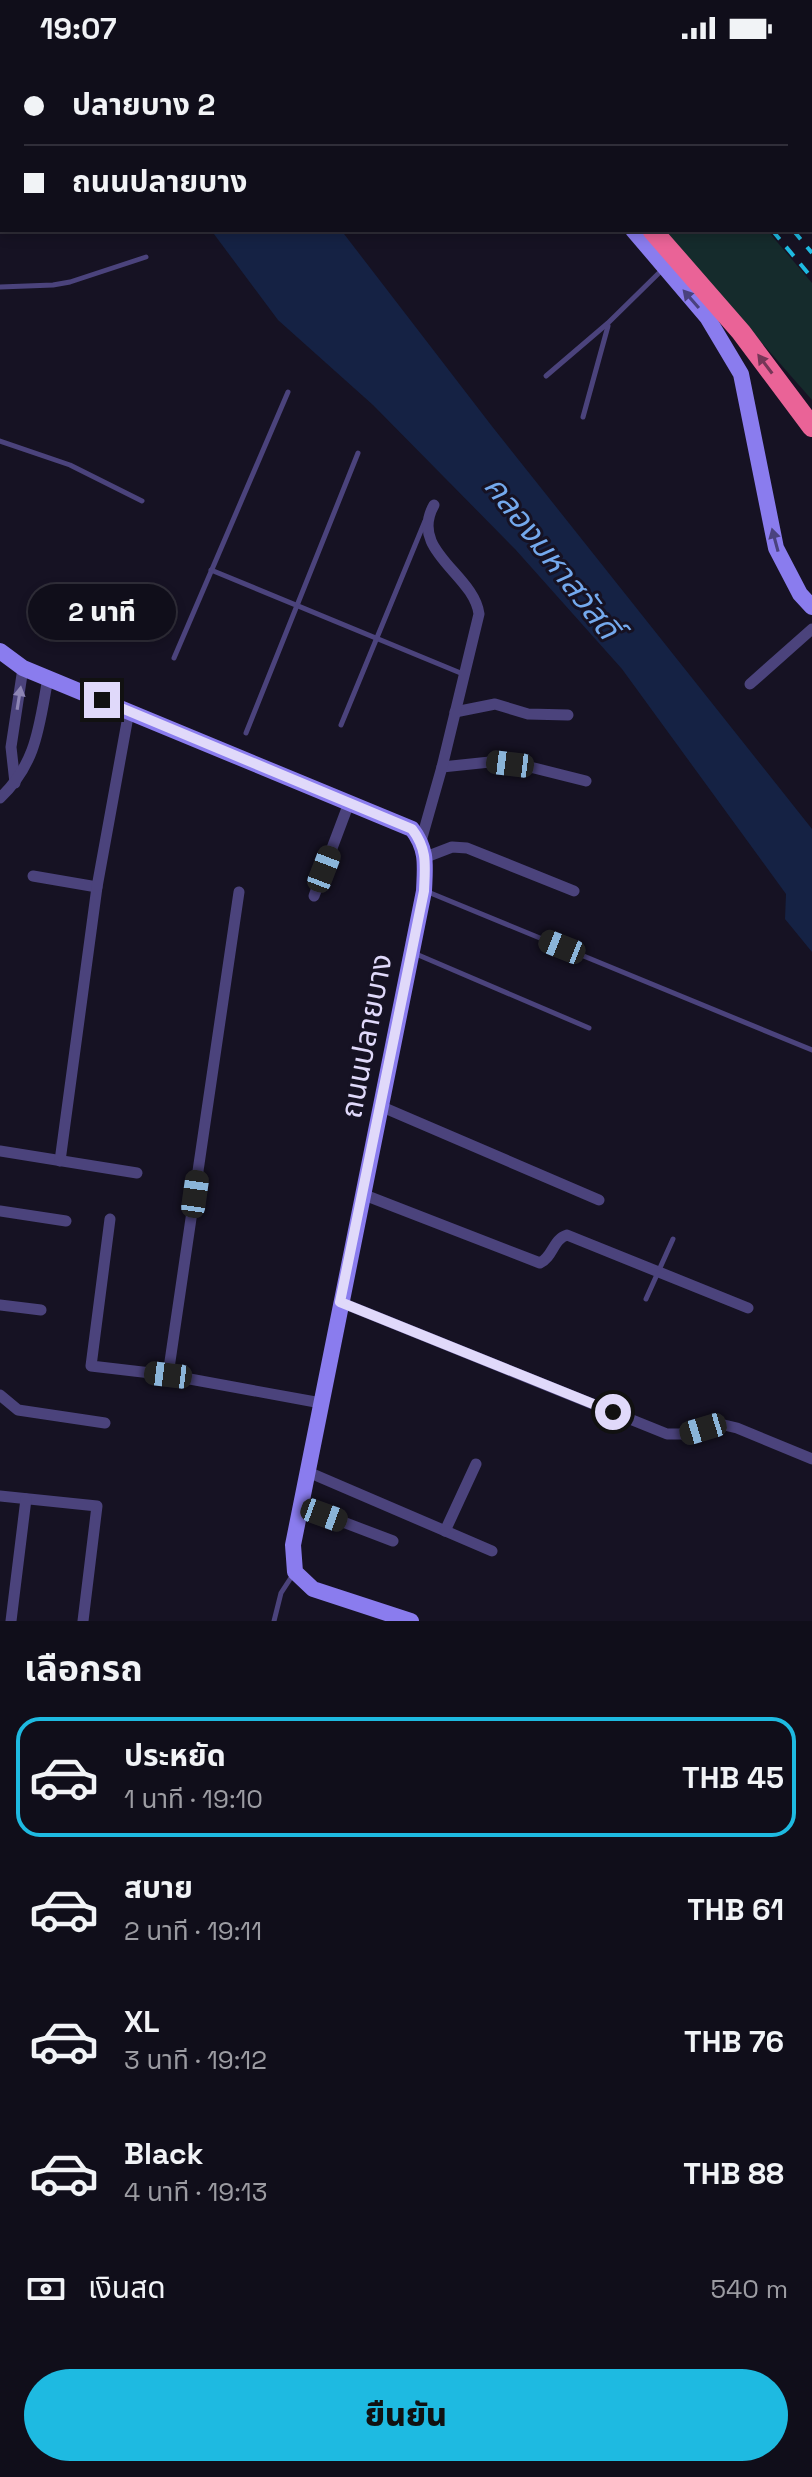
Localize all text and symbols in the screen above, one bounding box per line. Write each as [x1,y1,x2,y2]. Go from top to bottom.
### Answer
text: 19:07 [40,9,117,48]
text: ปลายบาง 2 [72,85,215,124]
text: ถนนปลายบาง [72,162,247,201]
one-way arrow [683,289,700,309]
one-way arrow [758,354,774,374]
water label: คลองมหาสวัสดิ์ [476,467,633,653]
one-way arrow [768,527,780,552]
callout: 2 นาที [28,584,176,640]
text: 2 นาที [68,595,136,629]
route end [84,682,120,718]
one-way arrow [13,685,26,710]
car [485,749,535,779]
car [304,842,344,896]
car [535,927,589,967]
street label: ถนนปลายบาง [331,951,401,1121]
car [180,1169,210,1219]
car [143,1360,193,1390]
route start [595,1394,631,1430]
car [677,1411,729,1447]
car [297,1496,351,1534]
text: เลือกรถ [24,1646,143,1692]
text: ประหยัด [124,1736,226,1775]
icon: car [28,1741,100,1813]
text: THB 45 [682,1758,784,1797]
text: 1 นาที · 19:10 [124,1782,263,1816]
text: สบาย [124,1868,193,1907]
icon: car [28,1873,100,1945]
text: THB 61 [687,1890,784,1929]
text: 2 นาที · 19:11 [124,1914,262,1948]
text: XL [124,2002,160,2041]
icon: car [28,2005,100,2077]
text: THB 76 [684,2022,784,2061]
text: 3 นาที · 19:12 [124,2043,267,2077]
text: Black [124,2134,203,2173]
icon: car [28,2137,100,2209]
text: THB 88 [683,2154,784,2193]
text: 4 นาที · 19:13 [124,2175,267,2209]
icon: cash [24,2267,68,2311]
text: เงินสด [88,2268,166,2307]
text: 540 m [710,2272,788,2306]
button: ยืนยัน [24,2369,788,2461]

